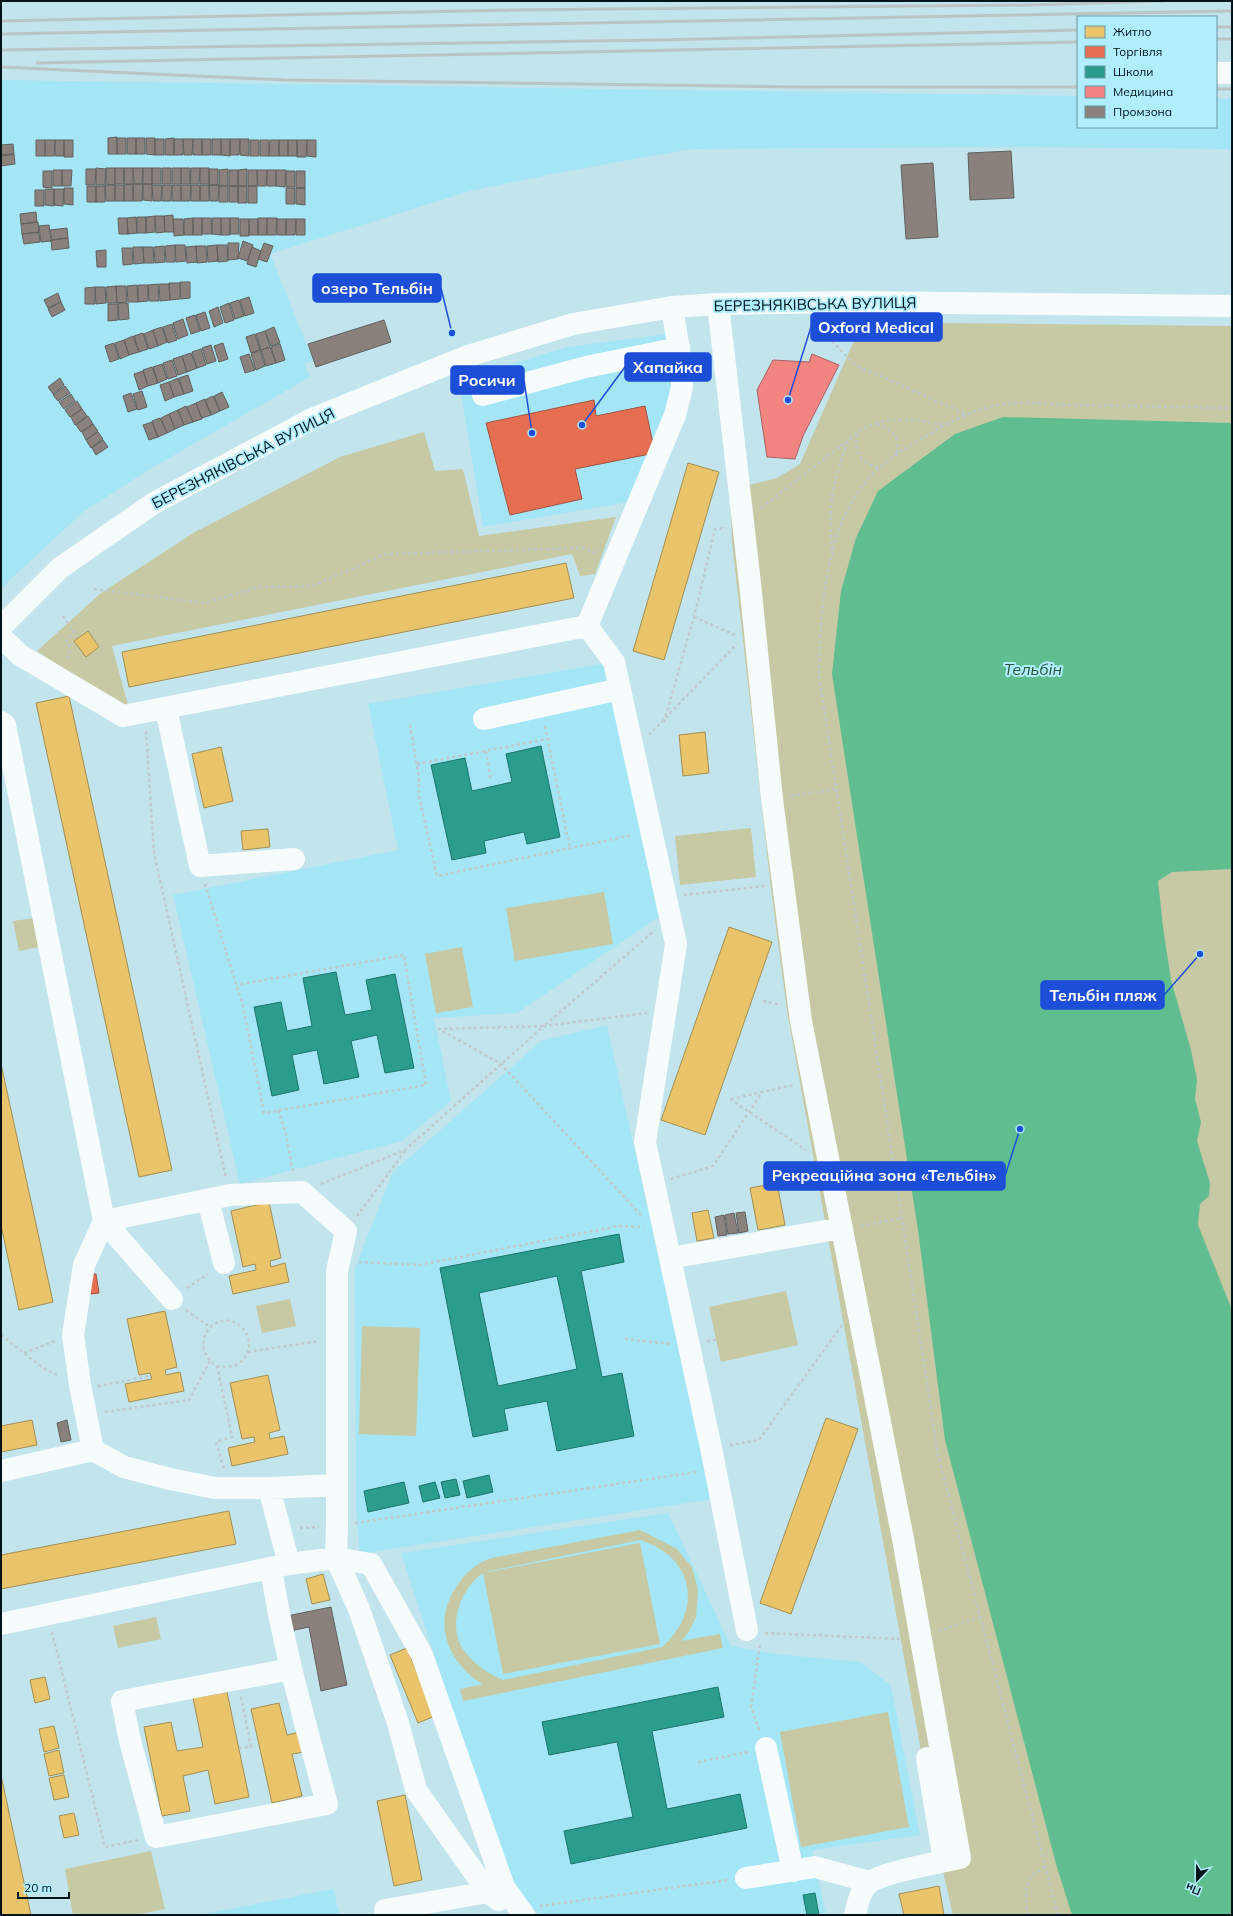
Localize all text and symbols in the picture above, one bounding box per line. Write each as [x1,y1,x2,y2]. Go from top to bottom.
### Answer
legend [1077,16,1217,128]
text: Житло [1113,24,1152,39]
text: Торгівля [1113,44,1162,59]
text: Школи [1113,64,1153,79]
text: Медицина [1113,84,1173,99]
text: Промзона [1113,104,1172,119]
callout: озеро Тельбін [313,274,441,302]
text: озеро Тельбін [321,278,433,298]
street label: БЕРЕЗНЯКІВСЬКА ВУЛИЦЯ [713,293,917,315]
callout: Oxford Medical [811,313,942,341]
text: Oxford Medical [818,317,934,337]
callout: Хапайка [625,353,711,381]
text: Хапайка [632,357,703,377]
callout: Росичи [451,366,524,394]
text: Росичи [458,370,516,390]
street label: БЕРЕЗНЯКІВСЬКА ВУЛИЦЯ [148,404,338,512]
water label: Тельбін [1004,659,1062,679]
callout: Тельбін пляж [1041,981,1164,1009]
text: Тельбін пляж [1049,985,1157,1005]
callout: Рекреаційна зона «Тельбін» [764,1162,1005,1190]
text: Рекреаційна зона «Тельбін» [772,1165,996,1185]
north arrow [1177,1860,1217,1900]
scale bar [18,1874,69,1900]
text: 20 m [24,1880,52,1895]
text: Пн [1183,1880,1203,1899]

